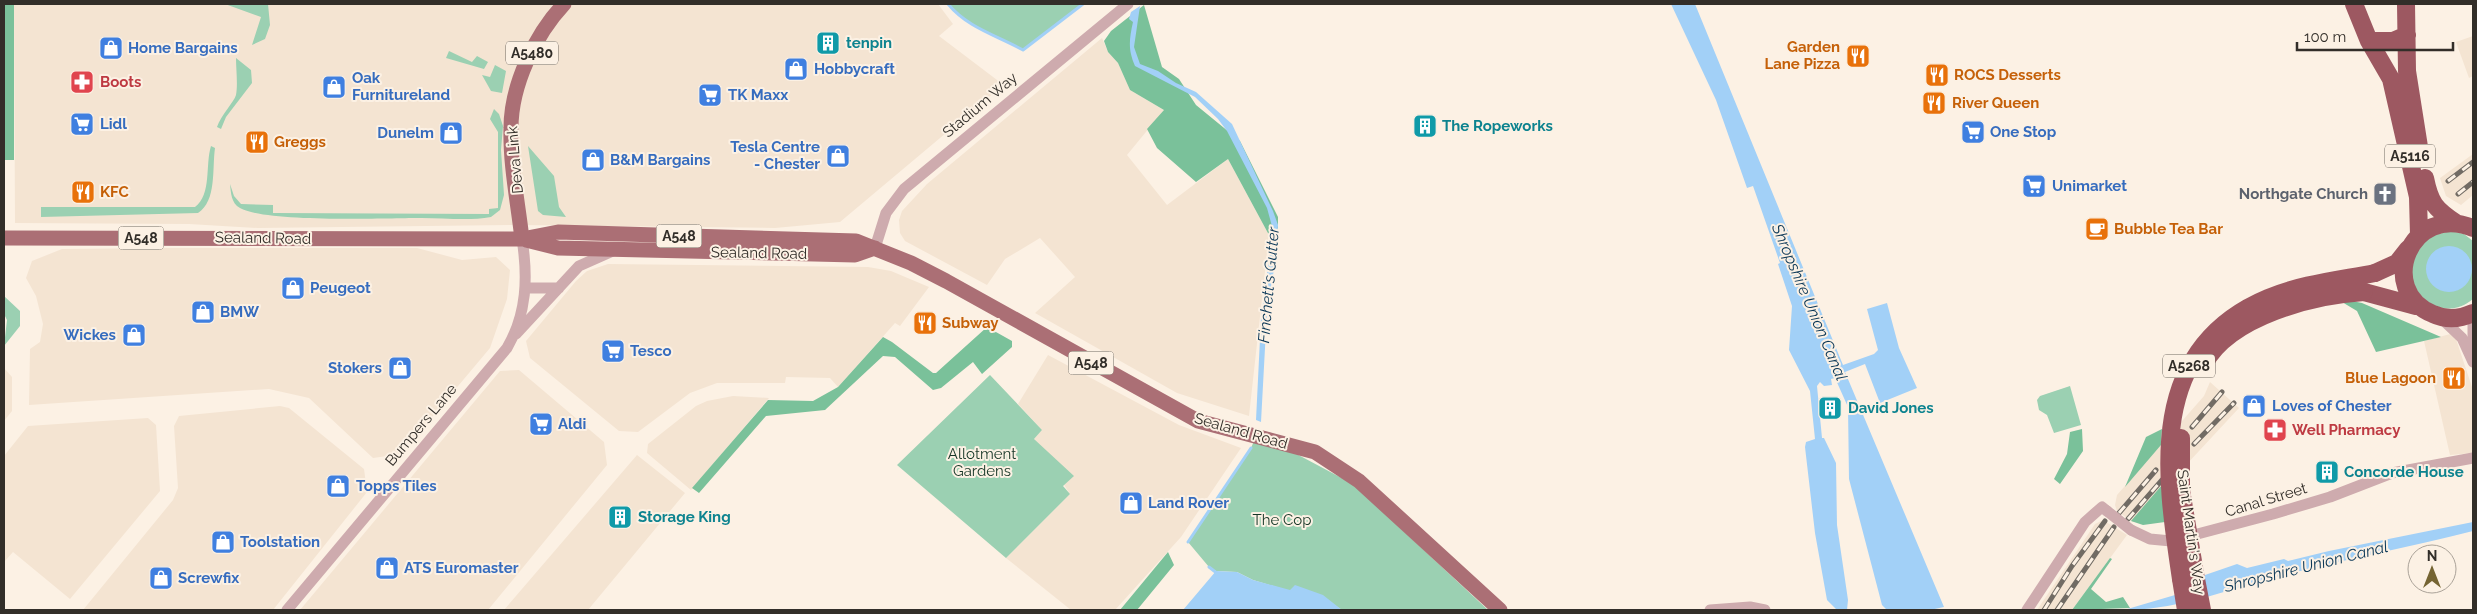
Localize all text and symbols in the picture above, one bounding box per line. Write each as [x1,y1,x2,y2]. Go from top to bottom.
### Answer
scale bar [2297,20,2453,52]
text: 100 m [2304,28,2346,46]
building icon: tenpin [815,30,841,56]
place label: tenpin [846,34,892,52]
shop icon: Home Bargains [98,35,124,61]
place label: Garden Lane Pizza [1764,38,1840,73]
place label: Home Bargains [128,39,238,57]
road number: A5480 [506,42,558,64]
restaurant icon: Garden Lane Pizza [1845,43,1871,69]
shop icon: Hobbycraft [783,56,809,82]
place label: Hobbycraft [814,60,895,78]
restaurant icon: ROCS Desserts [1924,62,1950,88]
place label: ROCS Desserts [1954,66,2061,84]
pharmacy icon: Boots [69,69,95,95]
place label: Oak Furnitureland [352,69,450,104]
street label: Stadium Way [939,69,1021,141]
place label: Boots [100,73,141,91]
shop icon: Oak Furnitureland [321,74,347,100]
supermarket icon: TK Maxx [697,82,723,108]
place label: TK Maxx [728,86,788,104]
restaurant icon: River Queen [1921,90,1947,116]
place label: River Queen [1952,94,2039,112]
supermarket icon: Lidl [69,111,95,137]
building icon: The Ropeworks [1412,113,1438,139]
place label: Lidl [100,115,127,133]
place label: The Ropeworks [1442,117,1553,135]
supermarket icon: One Stop [1960,119,1986,145]
shop icon: Dunelm [438,120,464,146]
place label: One Stop [1990,123,2057,141]
place label: Dunelm [377,124,434,142]
street label: Deva Link [503,125,527,195]
restaurant icon: Greggs [244,129,270,155]
place label: Greggs [274,133,326,151]
place label: Tesla Centre - Chester [730,138,820,173]
shop icon: Tesla Centre - Chester [825,143,851,169]
road number: A5116 [2385,144,2435,168]
shop icon: B&M Bargains [580,147,606,173]
place label: B&M Bargains [610,151,710,169]
supermarket icon: Unimarket [2021,173,2047,199]
place label: Unimarket [2052,177,2127,195]
restaurant icon: KFC [70,179,96,205]
church icon: Northgate Church [2372,181,2398,207]
place label: KFC [100,183,129,201]
place label: Northgate Church [2239,185,2368,203]
cafe icon: Bubble Tea Bar [2084,216,2110,242]
water label: Shropshire Union Canal [1767,220,1851,383]
place label: Bubble Tea Bar [2114,220,2223,238]
road number: A548 [656,225,702,248]
water label: Finchett's Gutter [1254,226,1283,344]
road number: A548 [118,227,164,250]
street label: Sealand Road [215,228,311,248]
street label: Sealand Road [711,243,807,263]
shop icon: Peugeot [280,275,306,301]
place label: Peugeot [310,279,371,297]
shop icon: BMW [190,299,216,325]
place label: BMW [220,303,259,321]
restaurant icon: Subway [912,310,938,336]
place label: Subway [942,314,999,332]
shop icon: Wickes [121,322,147,348]
place label: Wickes [64,326,116,344]
supermarket icon: Tesco [600,338,626,364]
place label: Tesco [630,342,672,360]
road number: A548 [1068,352,1114,374]
road number: A5268 [2163,354,2215,378]
shop icon: Stokers [387,355,413,381]
place label: Stokers [328,359,382,377]
restaurant icon: Blue Lagoon [2441,365,2467,391]
place label: Blue Lagoon [2345,369,2436,387]
street label: Bumpers Lane [381,380,461,470]
shop icon: Loves of Chester [2241,393,2267,419]
building icon: David Jones [1817,395,1843,421]
place label: Loves of Chester [2272,397,2392,415]
place label: David Jones [1848,399,1934,417]
street label: Sealand Road [1192,409,1290,453]
supermarket icon: Aldi [528,411,554,437]
place label: Aldi [558,415,586,433]
pharmacy icon: Well Pharmacy [2262,417,2288,443]
place label: Well Pharmacy [2292,421,2401,439]
park label: Allotment Gardens [948,445,1016,480]
building icon: Concorde House [2314,459,2340,485]
place label: Concorde House [2344,463,2464,481]
street label: Saint Martin's Way [2173,468,2209,596]
shop icon: Topps Tiles [325,473,351,499]
place label: Topps Tiles [356,477,437,495]
street label: Canal Street [2223,479,2309,521]
shop icon: Land Rover [1118,490,1144,516]
place label: Land Rover [1148,494,1229,512]
building icon: Storage King [607,504,633,530]
place label: Storage King [638,508,731,526]
park label: The Cop [1253,511,1312,529]
shop icon: Toolstation [210,529,236,555]
place label: Toolstation [240,533,320,551]
water label: Shropshire Union Canal [2221,537,2390,596]
north arrow [2407,544,2457,594]
text: N [2427,548,2437,564]
shop icon: ATS Euromaster [374,555,400,581]
place label: ATS Euromaster [404,559,519,577]
shop icon: Screwfix [148,565,174,591]
place label: Screwfix [178,569,239,587]

